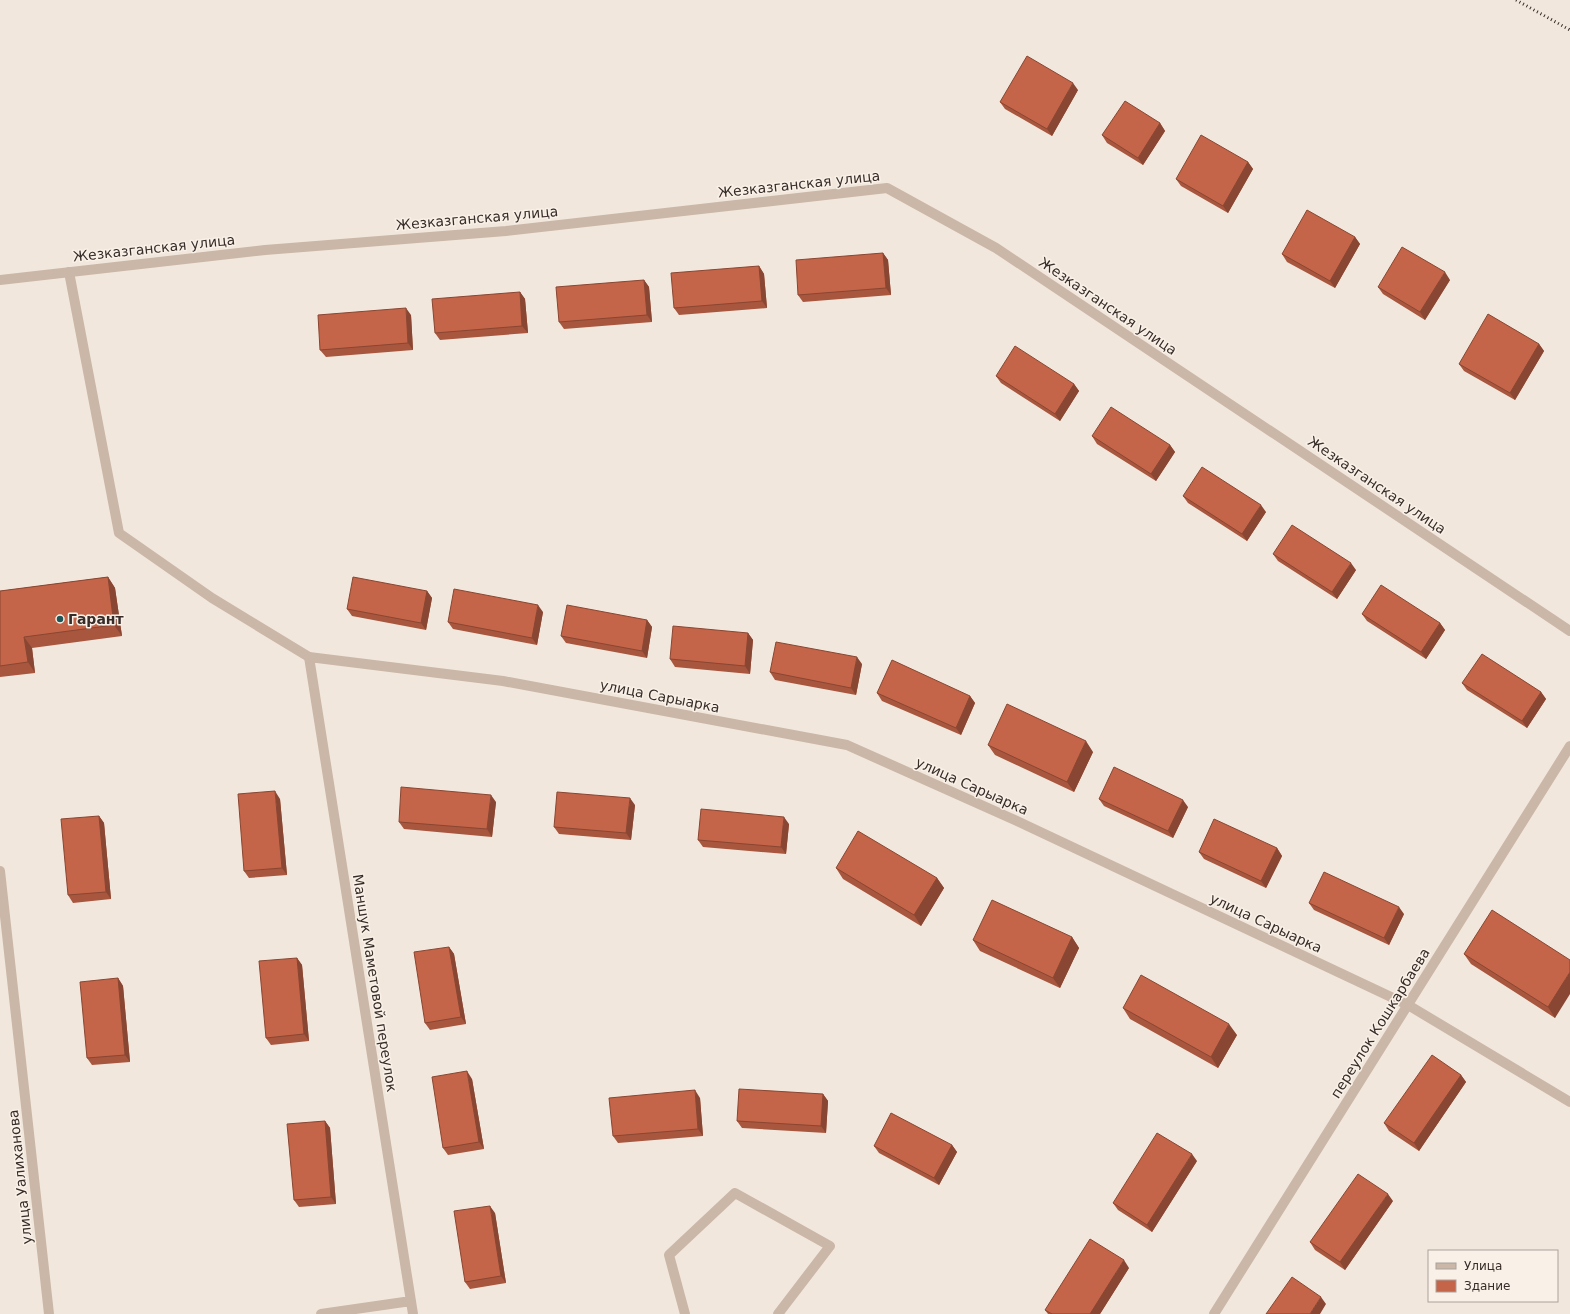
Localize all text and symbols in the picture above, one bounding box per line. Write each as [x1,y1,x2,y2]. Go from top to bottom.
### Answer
street label: Жезказганская улица [717,168,881,200]
street label: Жезказганская улица [395,203,559,233]
street label: Жезказганская улица [72,232,236,264]
street label: Жезказганская улица [1036,254,1180,358]
street label: Жезказганская улица [1305,433,1449,537]
place label: Гарант [68,611,125,627]
marker: Гарант [55,614,65,624]
street label: улица Сарыарка [599,677,721,715]
street label: улица Сарыарка [913,754,1031,818]
street label: Маншук Маметовой переулок [350,873,400,1093]
street label: улица Сарыарка [1207,890,1325,956]
street label: переулок Кошкарбаева [1327,945,1433,1101]
street label: улица Уалиханова [5,1109,35,1245]
legend [1428,1250,1558,1302]
text: Улица [1464,1259,1502,1273]
text: Здание [1464,1279,1510,1293]

